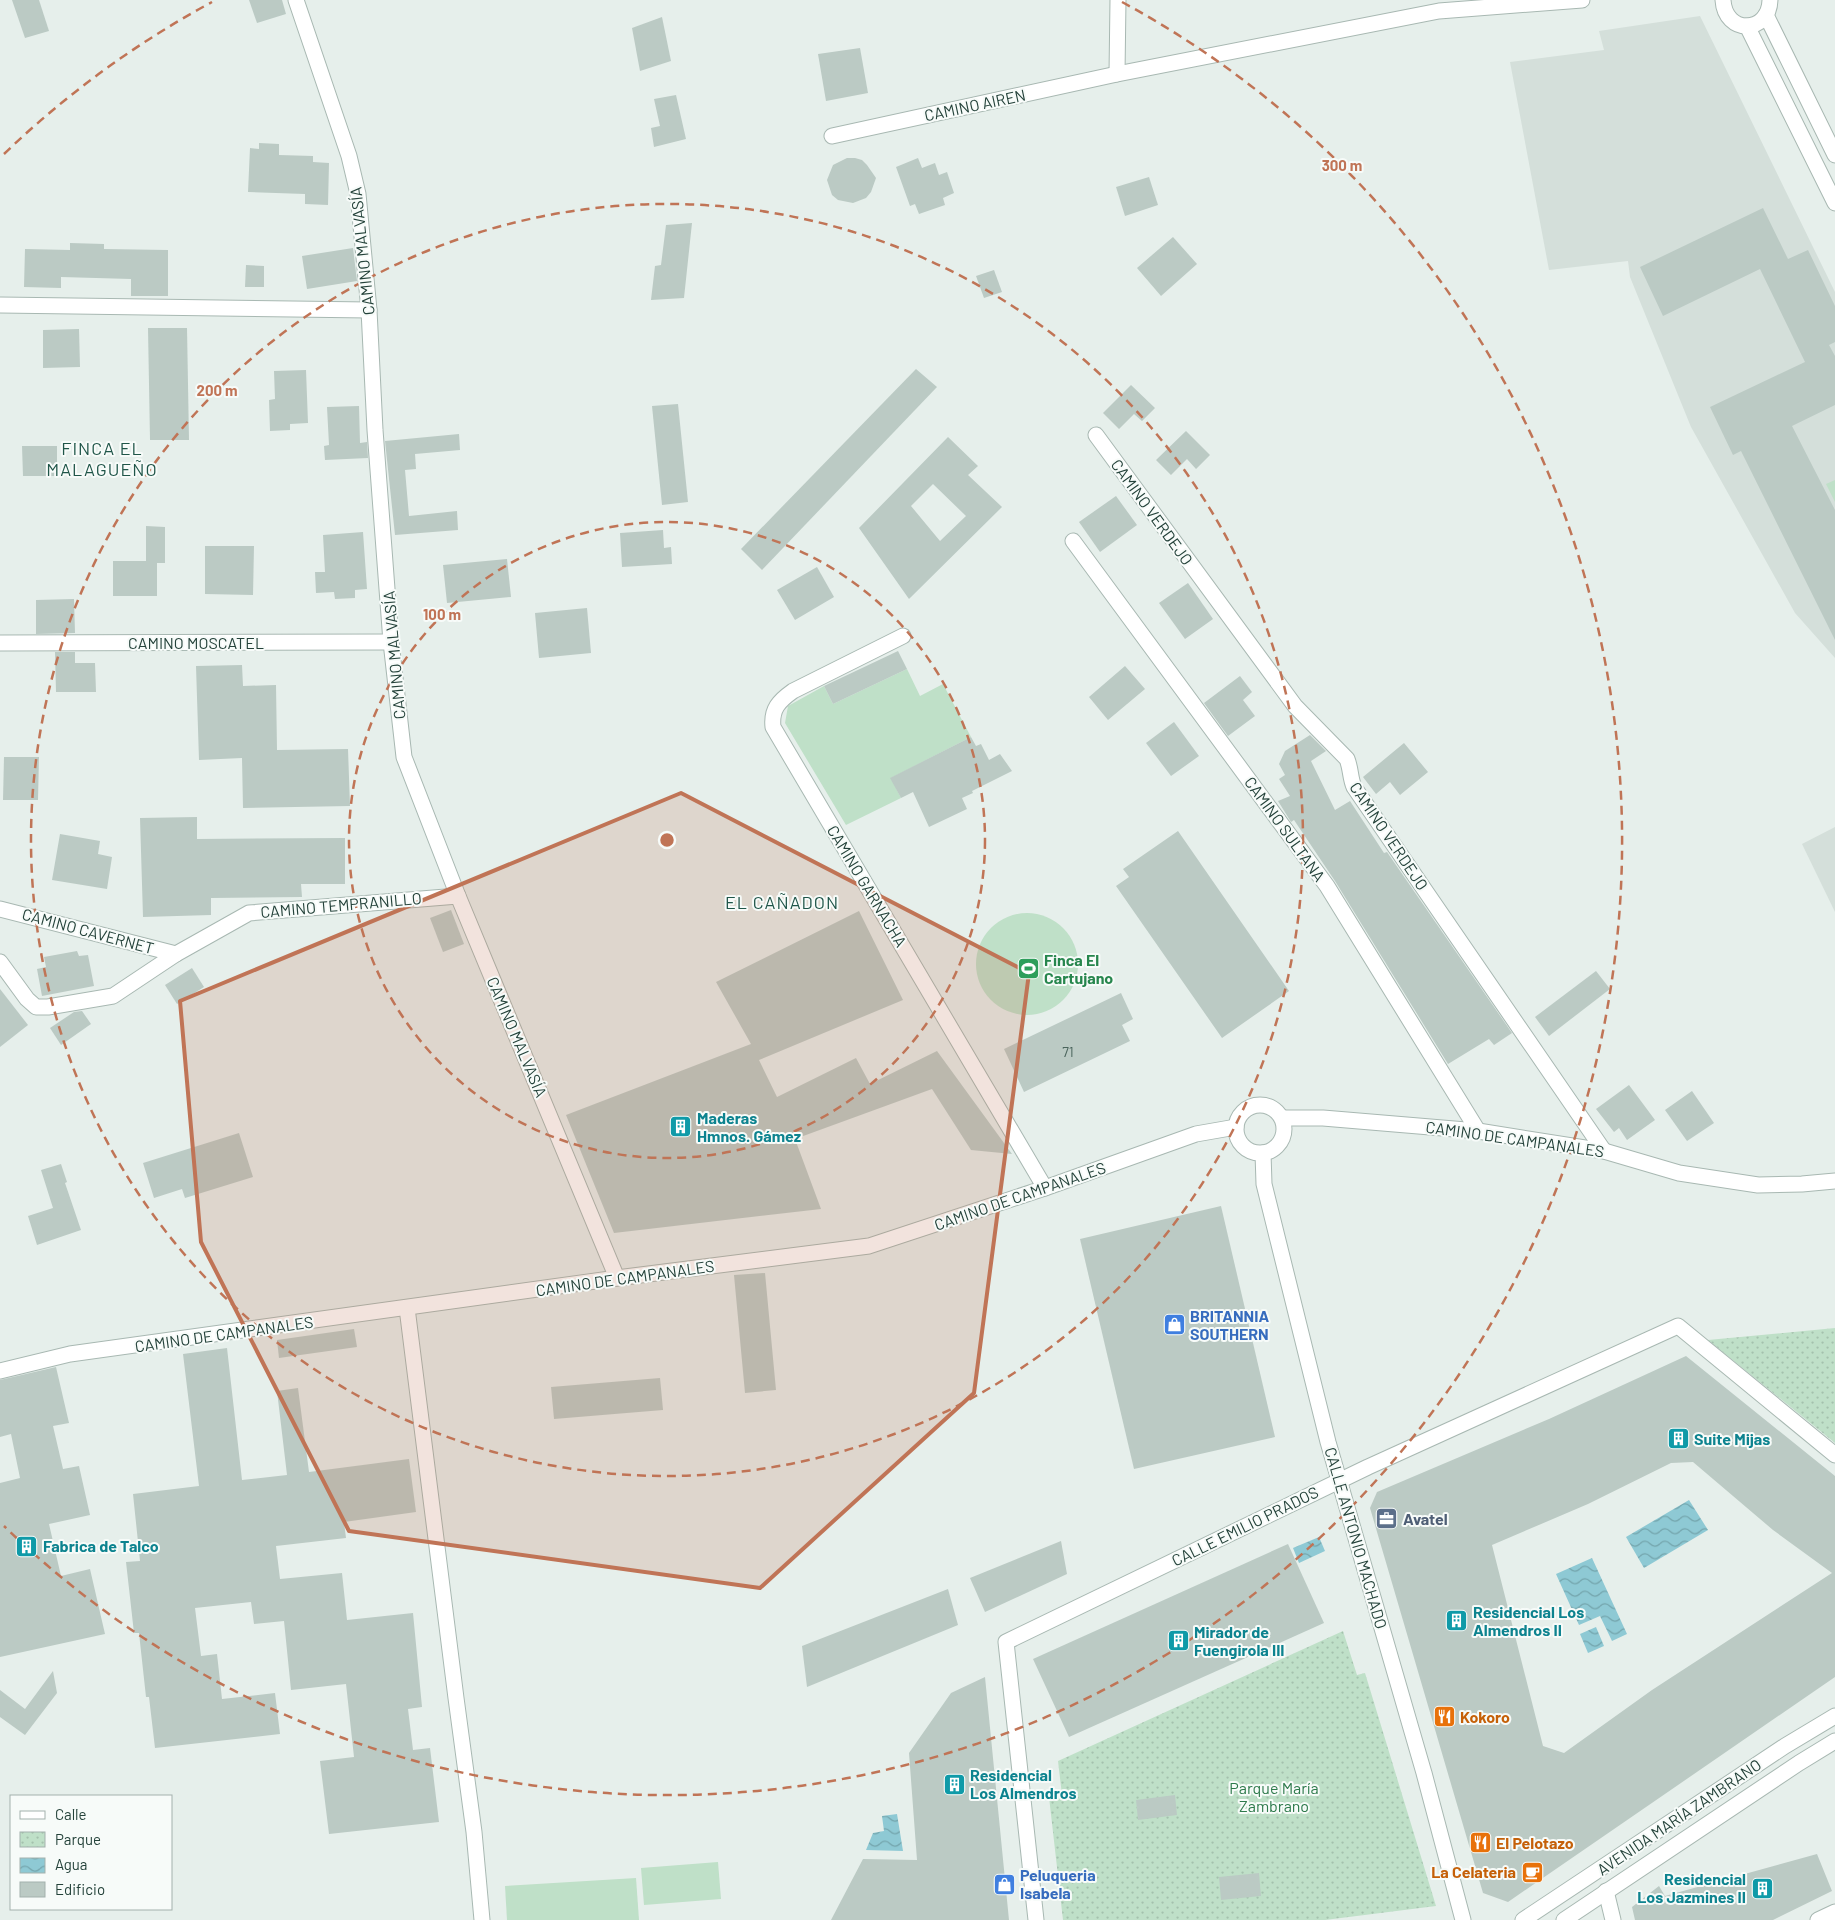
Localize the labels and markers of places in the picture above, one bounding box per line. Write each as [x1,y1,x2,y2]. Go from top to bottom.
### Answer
centre of rings [658,831,676,849]
place label: Finca El Cartujano [1044,950,1113,987]
sports icon: Finca El Cartujano [1016,957,1040,981]
place label: Maderas Hmnos. Gámez [697,1108,801,1145]
building icon: Maderas Hmnos. Gámez [669,1115,693,1139]
place label: BRITANNIA SOUTHERN [1190,1306,1269,1343]
shop icon: BRITANNIA SOUTHERN [1162,1313,1186,1337]
building icon: Suite Mijas [1666,1427,1690,1451]
place label: Suite Mijas [1694,1429,1770,1448]
office icon: Avatel [1375,1507,1399,1531]
place label: Avatel [1403,1509,1448,1528]
building icon: Fabrica de Talco [15,1534,39,1558]
place label: Fabrica de Talco [43,1536,159,1555]
place label: Residencial Los Almendros II [1473,1602,1584,1639]
building icon: Residencial Los Almendros II [1445,1609,1469,1633]
place label: Mirador de Fuengirola III [1194,1622,1285,1659]
building icon: Mirador de Fuengirola III [1166,1629,1190,1653]
restaurant icon: Kokoro [1432,1705,1456,1729]
place label: Kokoro [1460,1707,1510,1726]
place label: Residencial Los Almendros [970,1765,1077,1802]
building icon: Residencial Los Almendros [942,1772,966,1796]
restaurant icon: El Pelotazo [1468,1831,1492,1855]
place label: El Pelotazo [1496,1833,1574,1852]
cafe icon: La Celateria [1520,1860,1544,1884]
place label: La Celateria [1431,1862,1516,1881]
place label: Peluqueria Isabela [1020,1865,1096,1902]
place label: Residencial Los Jazmines II [1637,1869,1746,1906]
shop icon: Peluqueria Isabela [992,1872,1016,1896]
building icon: Residencial Los Jazmines II [1750,1876,1774,1900]

